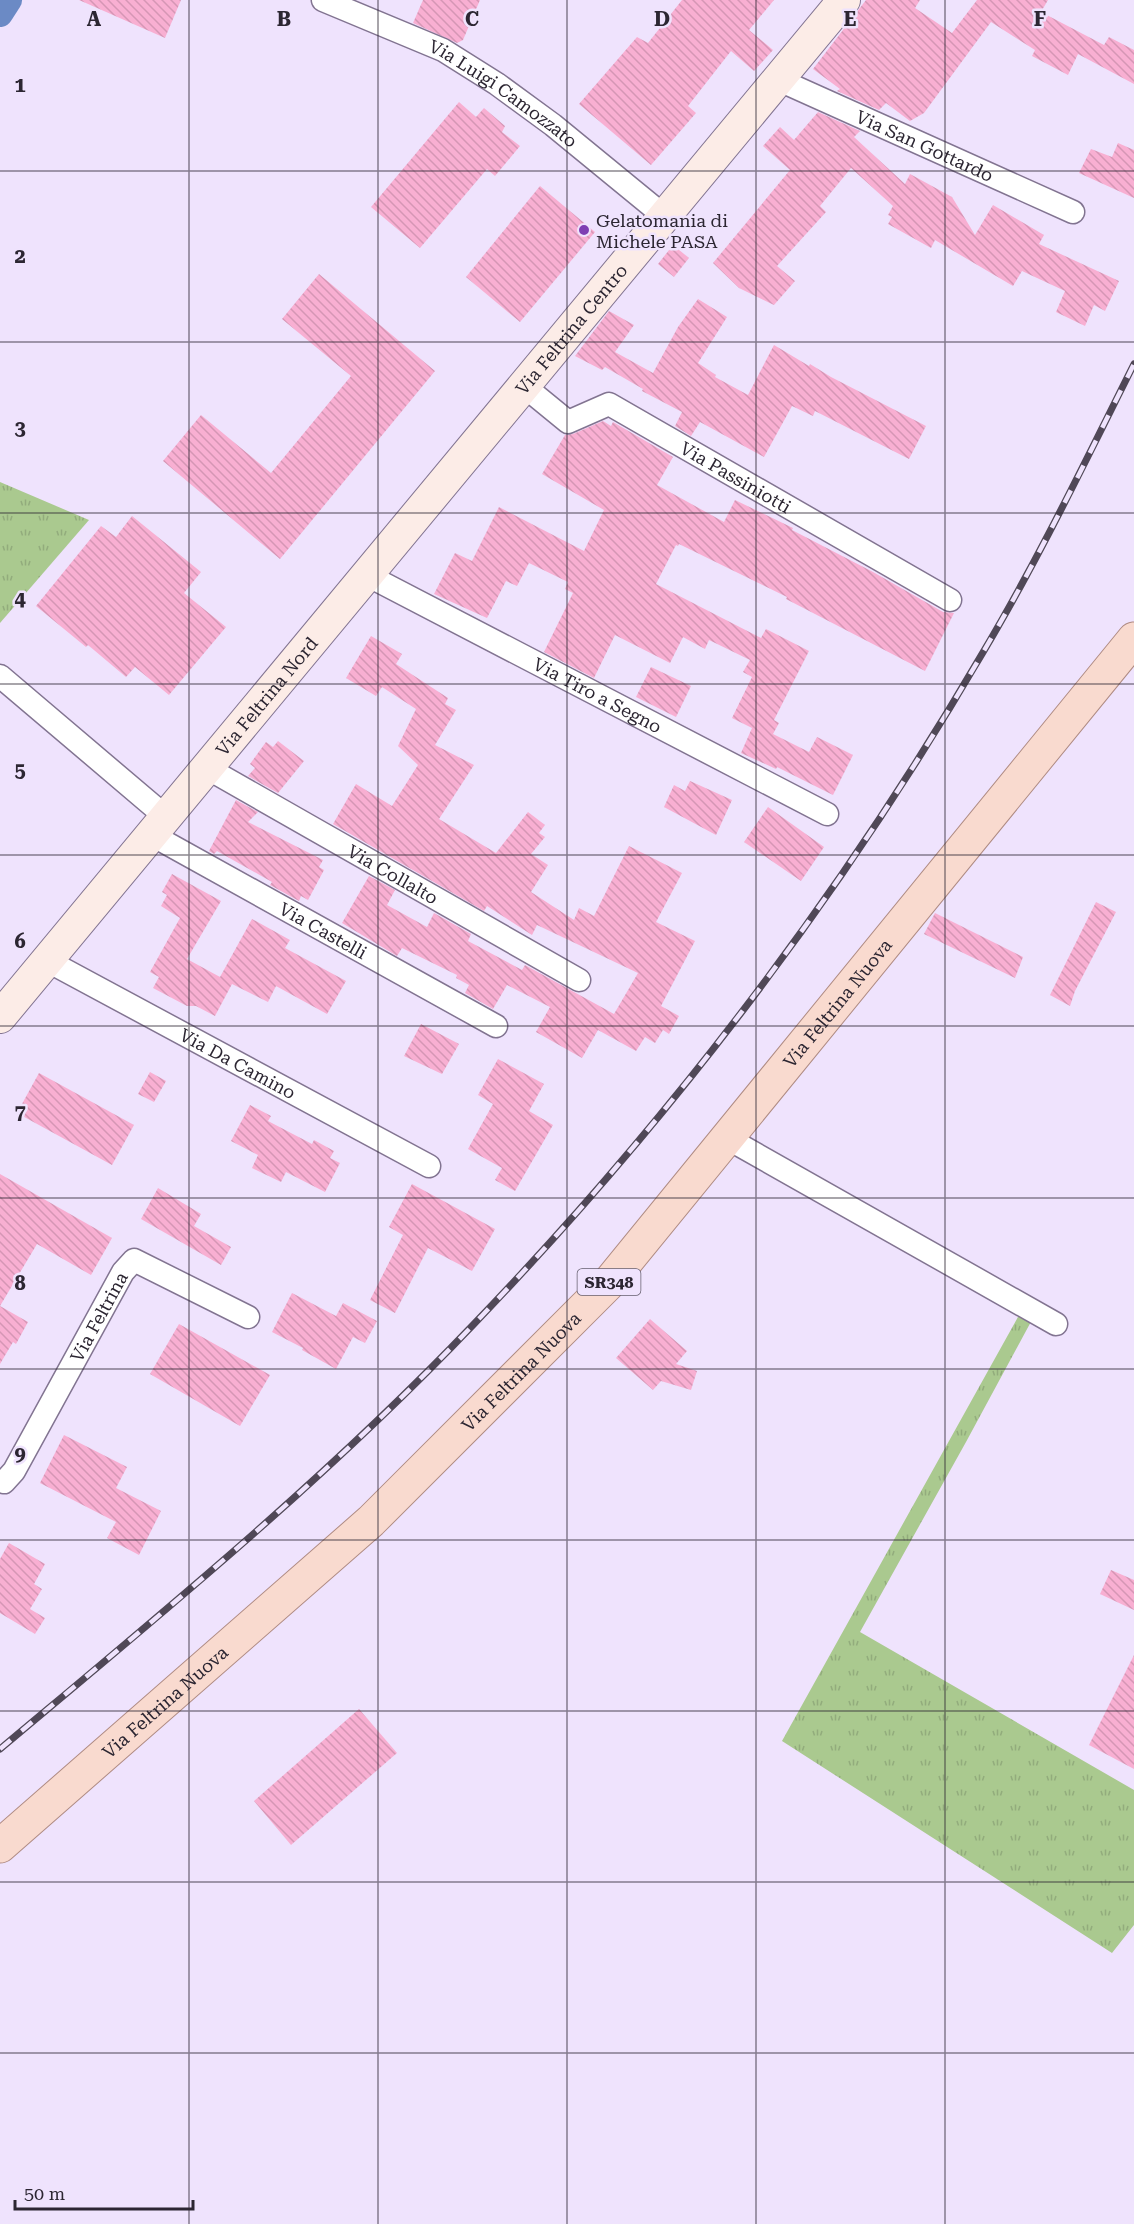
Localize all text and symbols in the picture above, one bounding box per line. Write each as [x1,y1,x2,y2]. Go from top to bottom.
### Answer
text: A [87,7,102,31]
text: B [277,7,291,31]
text: C [465,7,479,31]
text: D [654,7,670,31]
text: E [844,7,857,31]
text: F [1034,7,1046,31]
street label: Via Luigi Camozzato [426,35,582,151]
text: 1 [14,73,26,97]
street label: Via San Gottardo [853,105,997,185]
place label: Gelatomania di Michele PASA [596,210,728,252]
marker: Gelatomania di Michele PASA [577,223,591,237]
text: 2 [14,244,26,268]
street label: Via Feltrina Centro [511,260,631,399]
text: 3 [14,416,26,440]
street label: Via Passiniotti [677,437,795,517]
text: 4 [14,587,26,611]
street label: Via Feltrina Nord [211,632,322,760]
street label: Via Tiro a Segno [530,653,665,737]
text: 5 [14,758,26,782]
street label: Via Collalto [344,840,442,908]
street label: Via Castelli [276,897,371,963]
text: 6 [14,929,26,953]
street label: Via Feltrina Nuova [778,934,896,1071]
street label: Via Da Camino [176,1024,300,1103]
text: 7 [14,1100,26,1124]
street label: Via Feltrina [66,1268,132,1365]
road number: SR348 [578,1269,640,1295]
text: 8 [14,1271,26,1295]
street label: Via Feltrina Nuova [457,1307,585,1435]
text: 9 [14,1442,26,1466]
street label: Via Feltrina Nuova [98,1641,232,1762]
scale bar [15,2173,194,2211]
text: 50 m [24,2183,65,2204]

